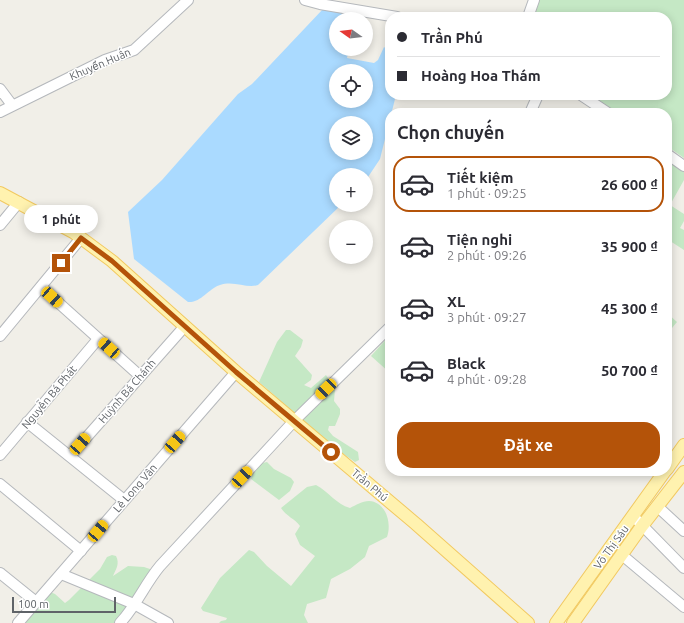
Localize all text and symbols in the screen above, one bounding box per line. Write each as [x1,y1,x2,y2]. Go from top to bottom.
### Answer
north arrow [329,12,373,56]
map controls [329,12,373,264]
text: Trần Phú [421,29,483,46]
street label: Khuyển Huấn [67,44,132,82]
button: locate [329,64,373,108]
text: Hoàng Hoa Thám [421,67,541,84]
button: layers [329,116,373,160]
text: Chọn chuyến [397,122,505,142]
icon: car [399,166,435,202]
button: + [329,168,373,212]
text: Tiết kiệm [447,169,513,186]
text: 26 600 ₫ [601,176,658,193]
text: 1 phút · 09:25 [447,186,527,200]
callout: 1 phút [24,205,98,233]
text: 1 phút [41,212,81,226]
button: − [329,220,373,264]
icon: car [399,228,435,264]
text: Tiện nghi [447,231,512,248]
text: 35 900 ₫ [601,238,658,255]
text: 2 phút · 09:26 [447,248,527,262]
route end [52,254,70,272]
car [39,285,65,309]
icon: car [399,290,435,326]
text: XL [447,293,465,310]
text: 45 300 ₫ [601,300,658,317]
text: 3 phút · 09:27 [447,310,527,324]
car [96,336,122,360]
icon: car [399,352,435,388]
text: Black [447,355,486,372]
street label: Huỳnh Bá Chánh [96,357,158,425]
street label: Nguyễn Bá Phát [19,362,79,431]
text: 50 700 ₫ [601,362,658,379]
text: 4 phút · 09:28 [447,372,527,386]
car [313,376,339,402]
button: Đặt xe [397,422,660,468]
car [163,429,187,455]
car [68,431,92,457]
route start [322,443,340,461]
street label: Lê Long Vân [111,461,159,515]
car [229,464,255,490]
street label: Trần Phú [349,465,392,504]
car [86,518,110,544]
street label: Võ Thị Sáu [591,523,632,572]
scale bar [12,595,116,614]
text: 100 m [18,598,49,610]

